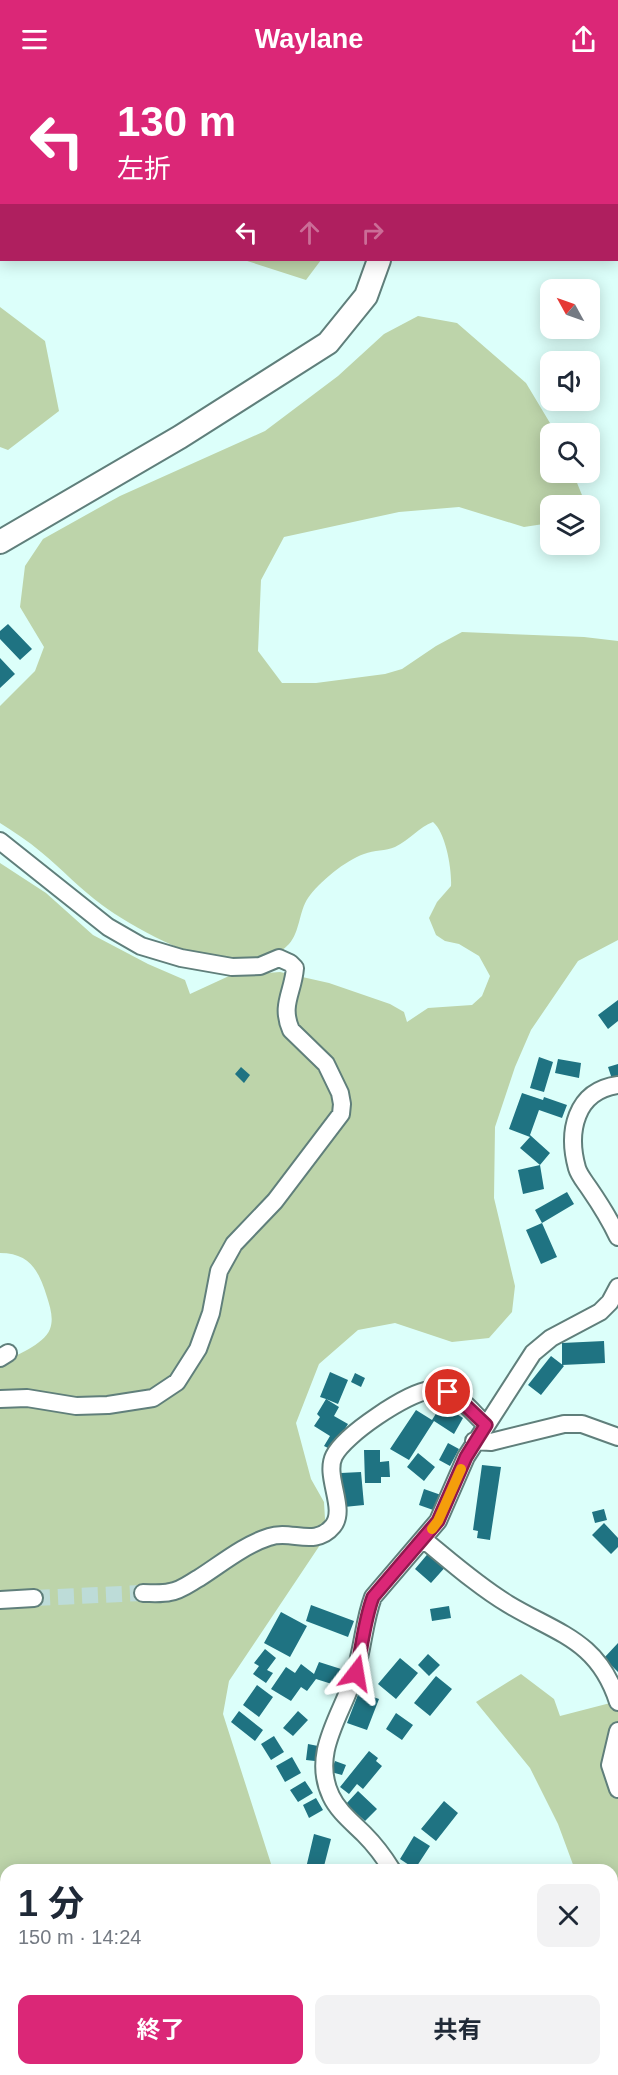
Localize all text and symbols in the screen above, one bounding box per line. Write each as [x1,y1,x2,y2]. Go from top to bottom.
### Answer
icon: menu [18,23,51,56]
icon: share [567,23,600,56]
text: Waylane [255,24,363,54]
text: 130 m [117,98,236,145]
icon: left [18,102,96,180]
text: 左折 [117,154,171,184]
icon: left [230,216,263,249]
icon: ahead [293,216,326,249]
icon: right [356,216,389,249]
north arrow [540,279,600,339]
map controls [540,279,600,555]
button: sound [540,351,600,411]
button: search [540,423,600,483]
button: layers [540,495,600,555]
pin [422,1366,473,1417]
icon: arrive [431,1375,464,1408]
position arrow [324,1641,388,1705]
text: 1 分 [18,1883,84,1924]
button: close [537,1884,600,1947]
text: 150 m · 14:24 [18,1926,141,1948]
button: 終了 [18,1995,303,2064]
button: 共有 [315,1995,600,2064]

